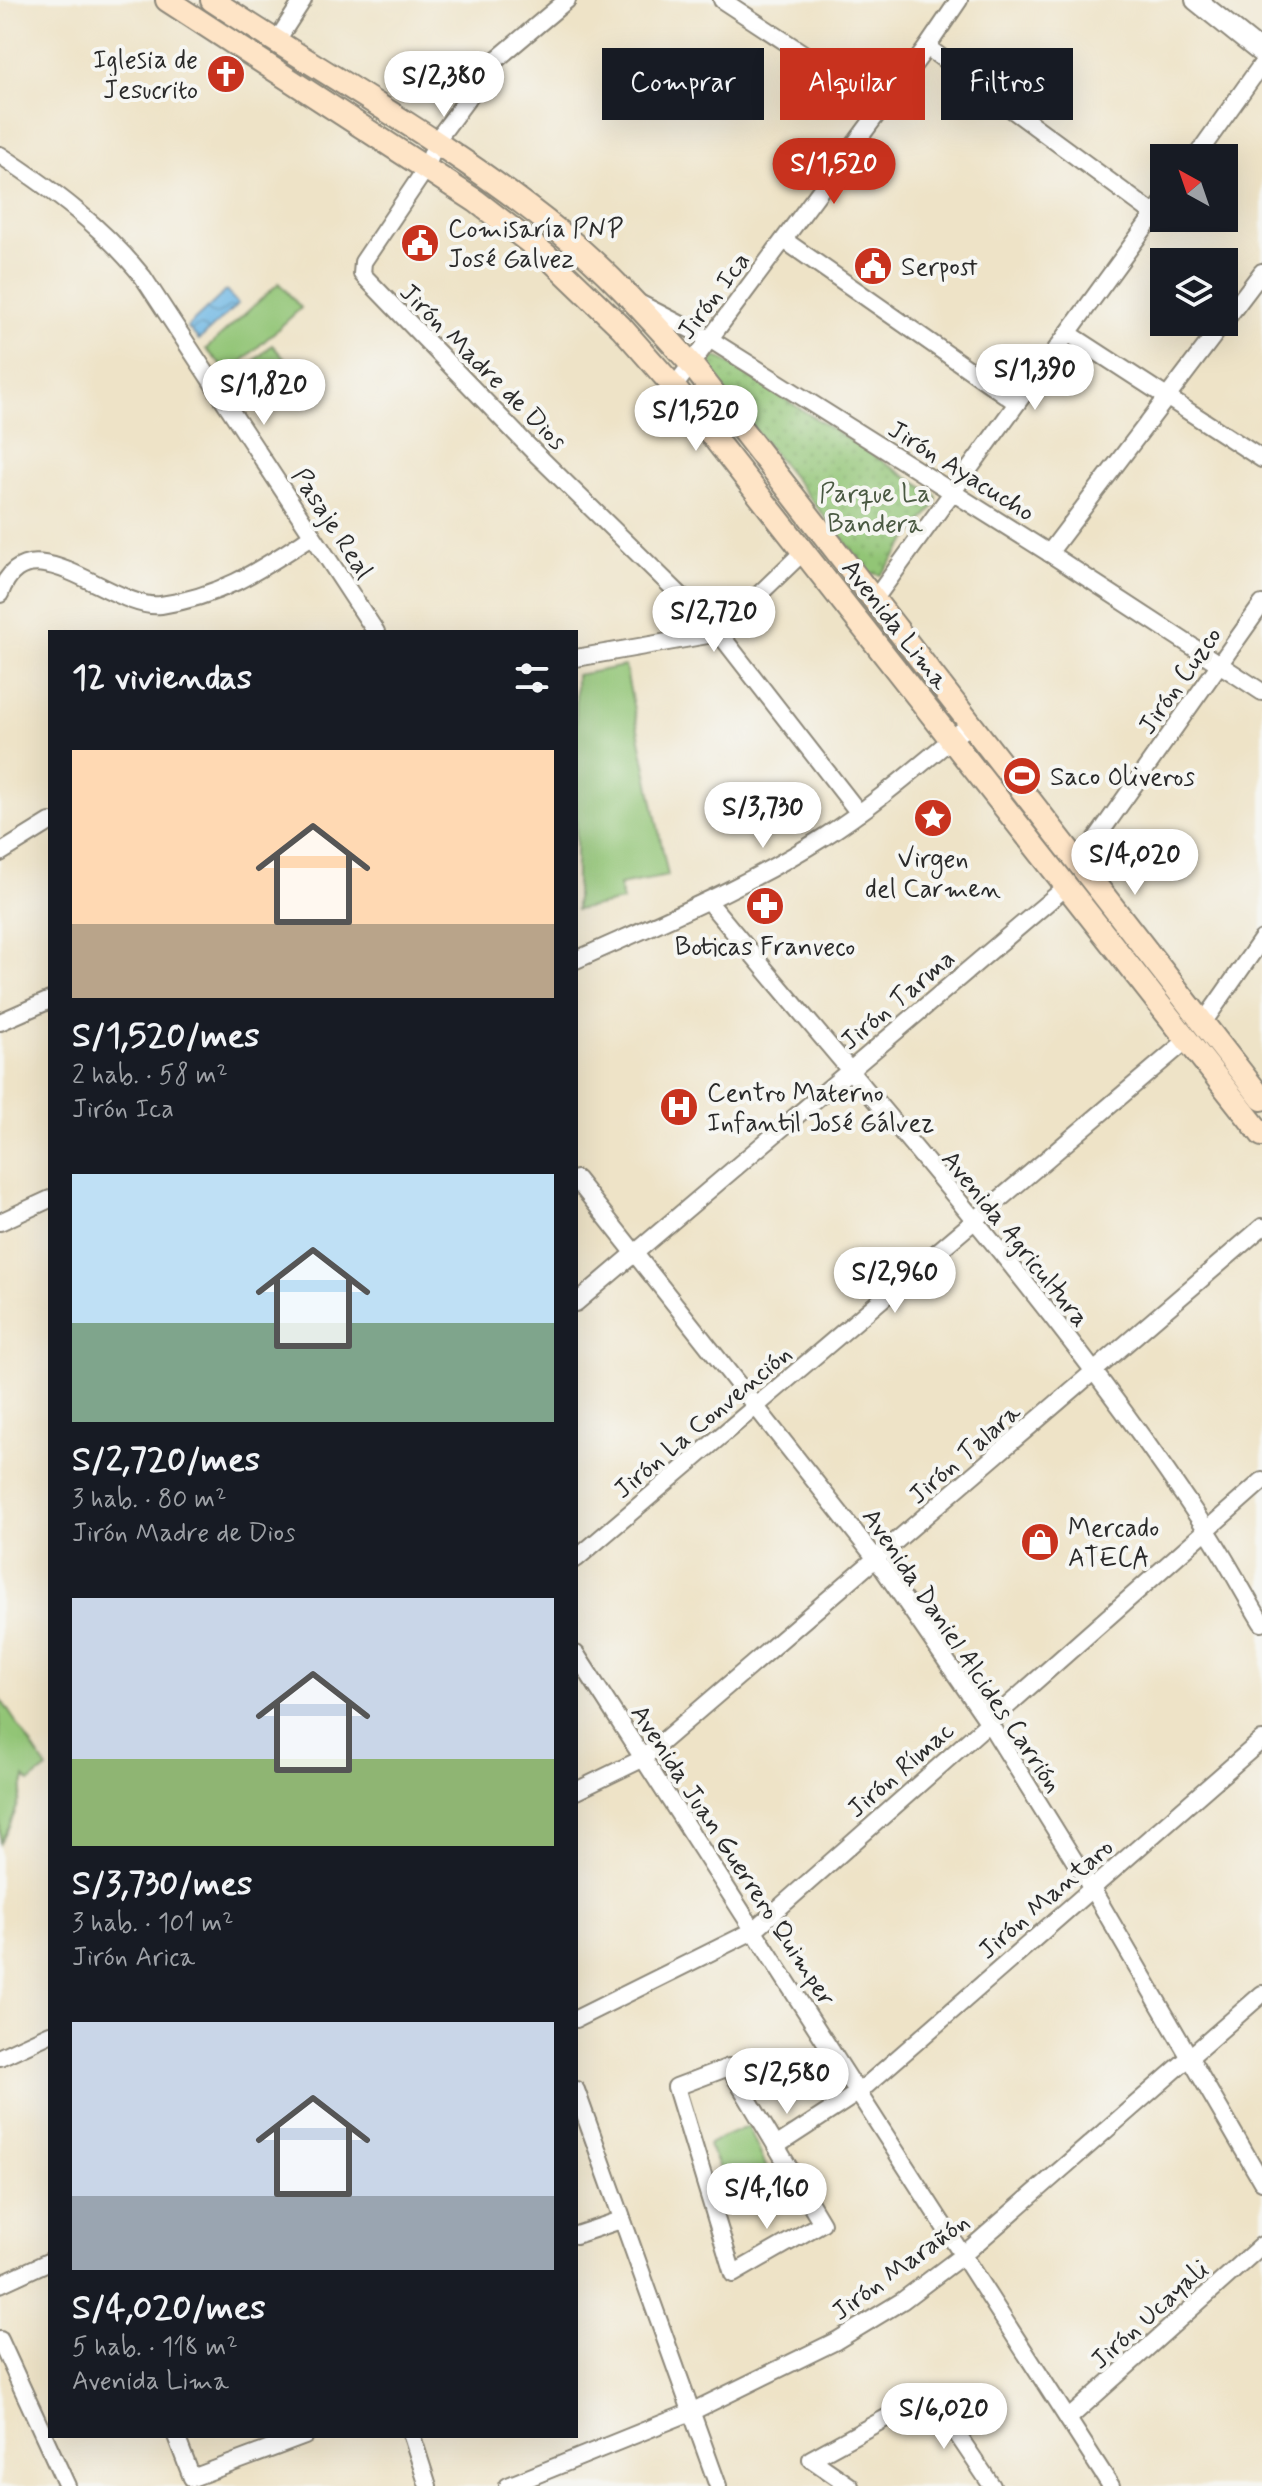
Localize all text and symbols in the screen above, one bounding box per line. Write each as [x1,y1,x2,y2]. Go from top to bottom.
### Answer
place label: Iglesia de Jesucrito [93,44,198,108]
chip: Comprar [602,48,764,120]
chip: Alquilar [780,48,925,120]
chip: Filtros [941,48,1073,120]
pin: S/2,380 [370,51,518,119]
church icon: Iglesia de Jesucrito [205,53,247,95]
text: S/2,380 [402,60,486,94]
pin: S/1,520 [760,138,908,206]
north arrow [1150,144,1238,232]
map controls [1150,144,1238,336]
text: S/1,520 [791,147,877,181]
place label: Comisaría PNP José Galvez [448,213,623,277]
public building icon: Comisaría PNP José Galvez [399,222,441,264]
street label: Jirón Ica [670,245,759,347]
public building icon: Serpost [852,245,894,287]
button: layers [1150,248,1238,336]
place label: Serpost [901,251,978,285]
street label: Jirón Madre de Dios [392,276,574,458]
pin: S/1,390 [961,344,1109,412]
text: S/1,390 [994,353,1076,387]
pin: S/1,820 [190,359,338,427]
text: S/1,820 [220,368,308,402]
pin: S/1,520 [622,385,770,453]
text: S/1,520 [653,394,739,428]
street label: Jirón Ayacucho [881,413,1041,530]
street label: Pasaje Real [283,462,380,586]
park label: Parque La Bandera [819,478,931,542]
street label: Avenida Lima [833,553,956,698]
pin: S/2,720 [640,586,788,654]
text: S/2,720 [670,595,758,629]
street label: Jirón Cuzco [1131,621,1230,742]
text: 12 viviendas [72,656,252,701]
icon: filters [510,656,554,700]
sports icon: Saco Oliveros [1001,755,1043,797]
place label: Saco Oliveros [1050,761,1195,795]
pin: S/3,730 [689,782,837,850]
text: S/3,730 [722,791,804,825]
place icon: Virgen del Carmen [912,797,954,839]
icon: home [241,802,385,946]
pin: S/4,020 [1061,829,1209,897]
text: S/4,020 [1089,838,1181,872]
place label: Virgen del Carmen [865,843,1001,907]
pharmacy icon: Boticas Franveco [744,885,786,927]
place label: Boticas Franveco [675,931,855,965]
street label: Jirón Tarma [834,942,963,1059]
text: S/1,520/mes [72,1014,259,1059]
text: 2 hab. · 58 m² [72,1059,228,1093]
place label: Centro Materno Infantil José Gálvez [707,1077,934,1141]
hospital icon: Centro Materno Infantil José Gálvez [658,1086,700,1128]
text: Jirón Ica [72,1093,174,1127]
street label: Avenida Agricultura [933,1144,1096,1335]
icon: home [241,1226,385,1370]
pin: S/2,960 [821,1247,969,1315]
text: S/2,960 [852,1256,938,1290]
street label: Jirón La Convención [607,1338,800,1507]
street label: Jirón Talara [902,1396,1029,1513]
text: S/2,720/mes [72,1438,260,1483]
text: 3 hab. · 80 m² [72,1483,227,1517]
street label: Avenida Daniel Alcides Carrión [853,1502,1069,1800]
place label: Mercado ATECA [1068,1512,1159,1576]
text: Jirón Madre de Dios [72,1517,296,1551]
shop icon: Mercado ATECA [1019,1521,1061,1563]
icon: home [241,1650,385,1794]
street label: Avenida Juan Guerrero Quimper [622,1699,843,2013]
street label: Jirón Rímac [841,1715,962,1826]
street label: Jirón Mantaro [971,1831,1121,1968]
text: S/3,730/mes [72,1862,252,1907]
text: 3 hab. · 101 m² [72,1907,234,1941]
text: Jirón Arica [72,1941,195,1975]
pin: S/2,580 [713,2048,861,2116]
text: S/2,580 [744,2057,830,2091]
icon: home [241,2074,385,2218]
pin: S/4,160 [693,2163,841,2231]
text: S/4,160 [725,2172,809,2206]
street label: Jirón Marañón [825,2206,977,2329]
street label: Jirón Ucayali [1084,2253,1217,2378]
text: S/4,020/mes [72,2286,265,2331]
text: 5 hab. · 118 m² [72,2331,238,2365]
text: Avenida Lima [72,2365,229,2399]
pin: S/6,020 [870,2383,1018,2451]
text: S/6,020 [899,2392,989,2426]

